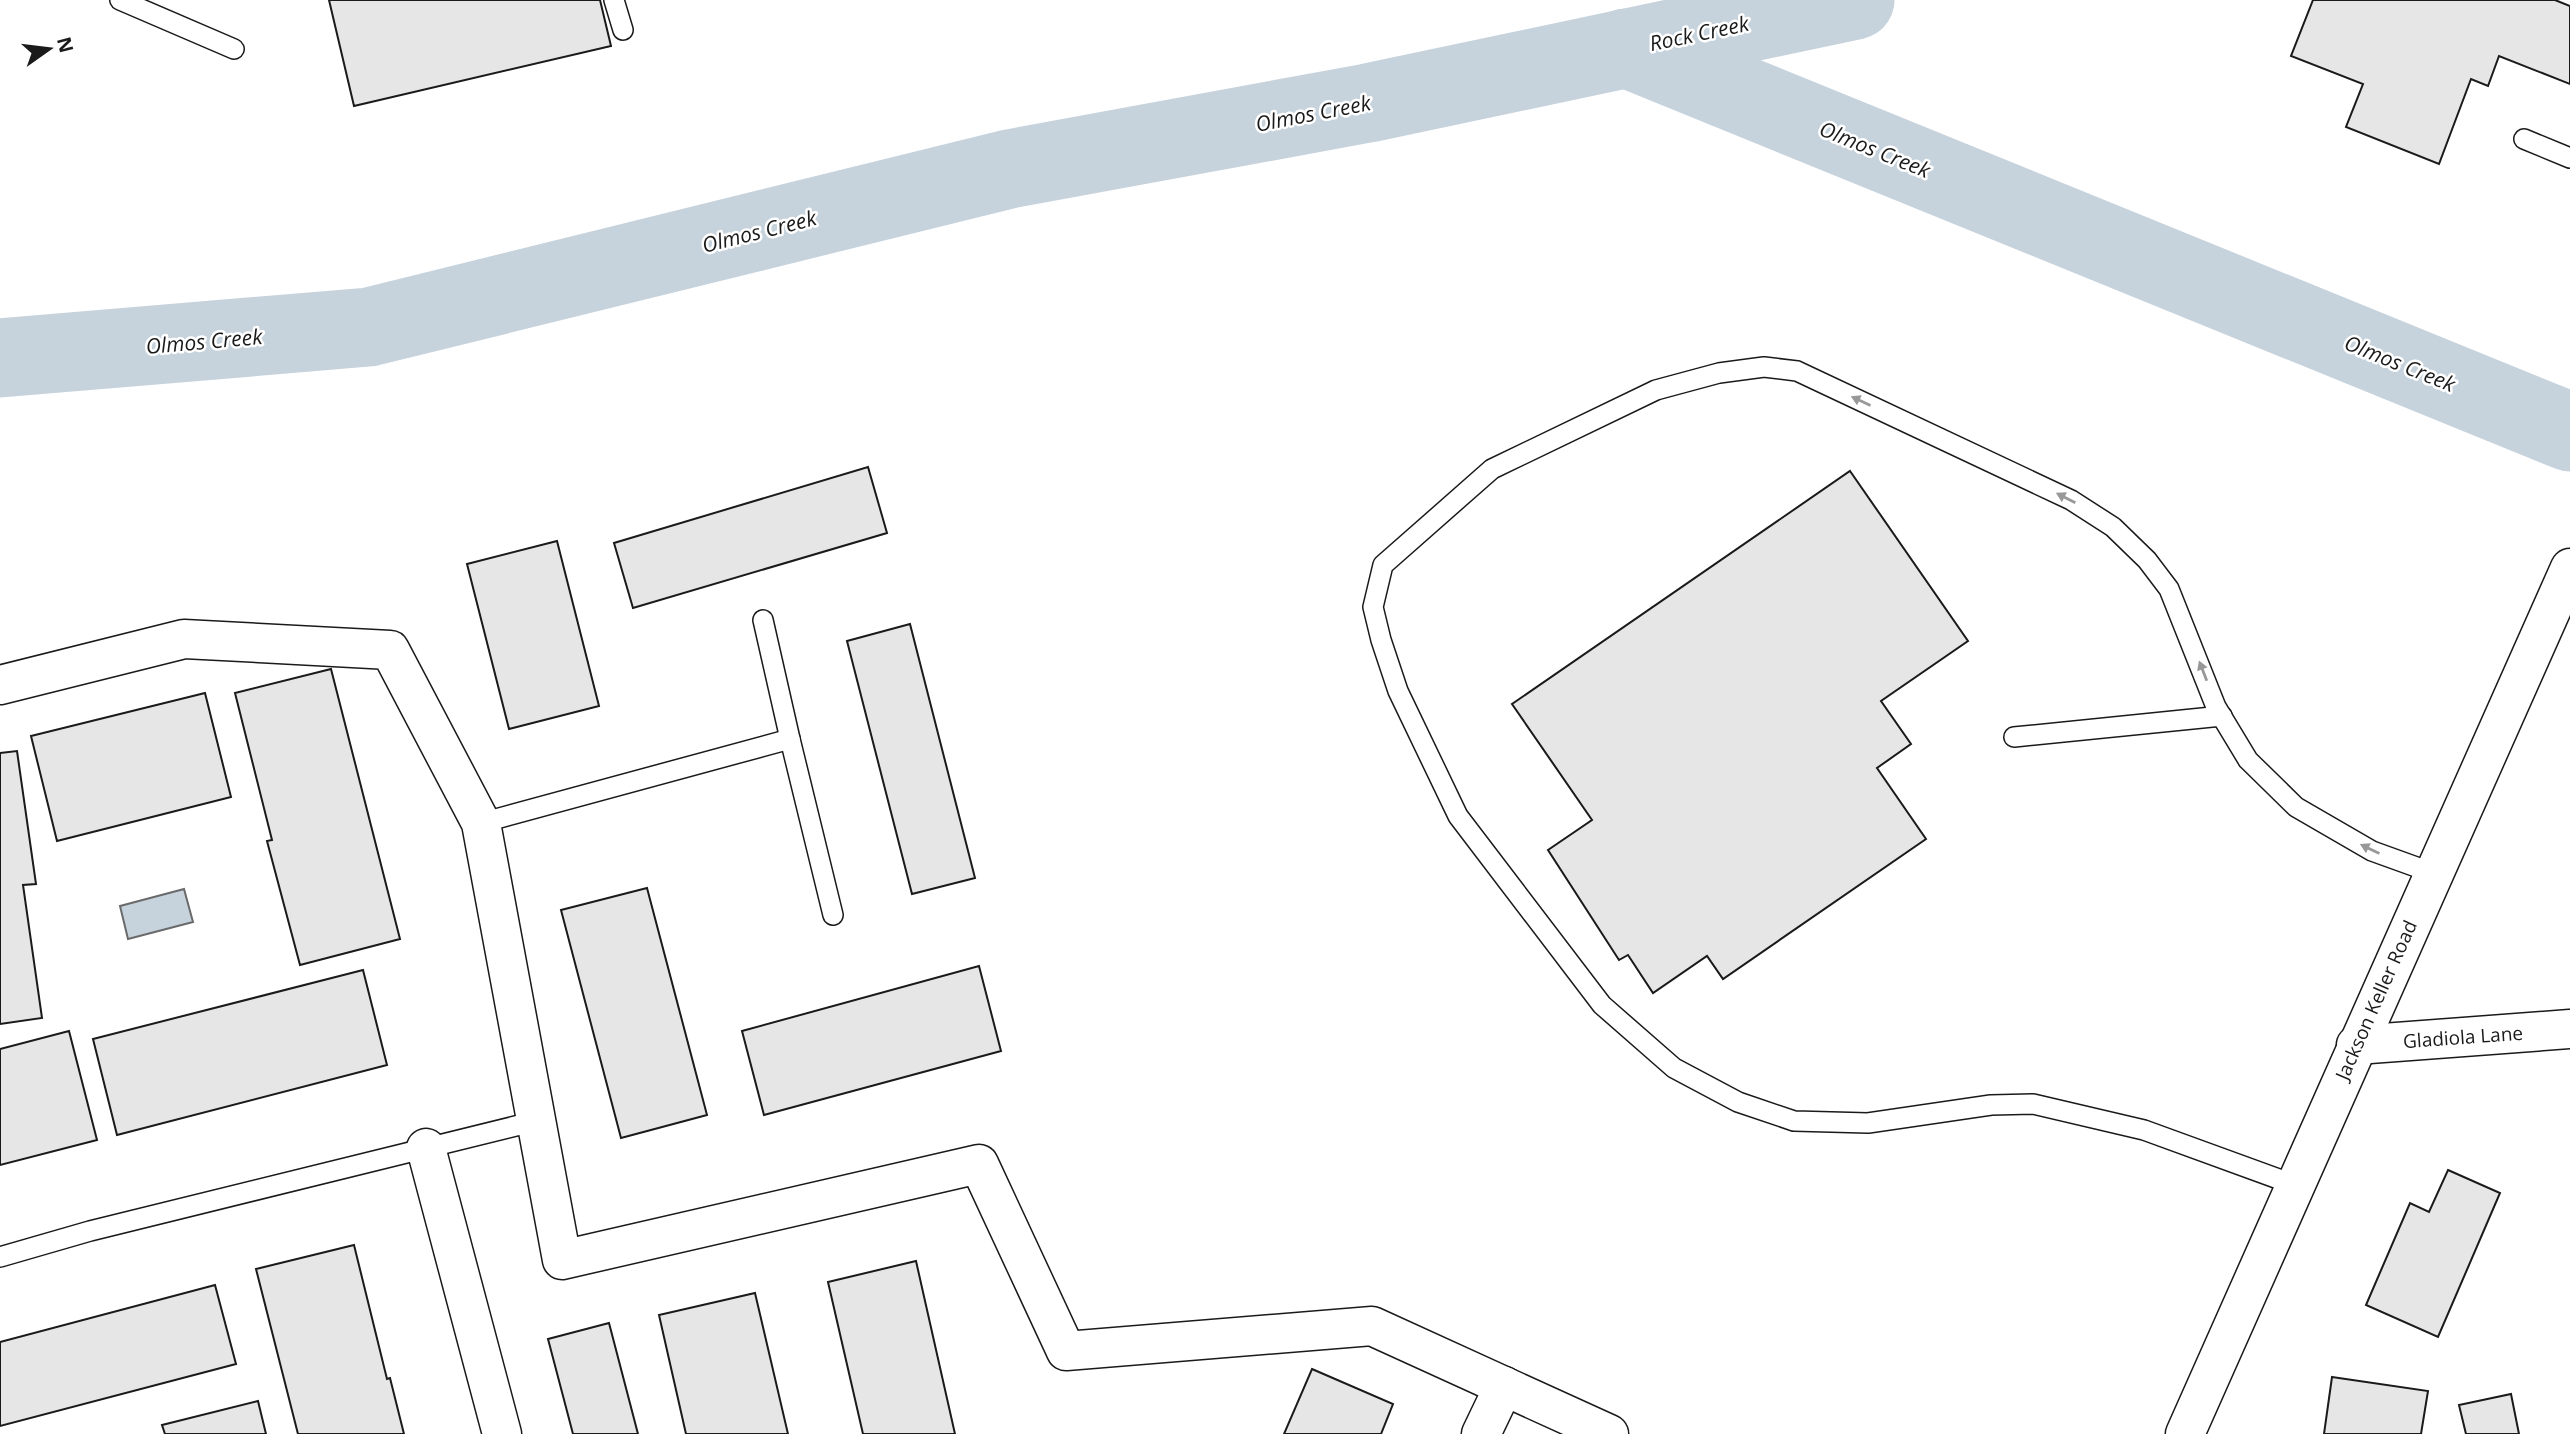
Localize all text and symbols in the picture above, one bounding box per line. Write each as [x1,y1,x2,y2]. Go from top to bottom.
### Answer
water label: Rock Creek [1647,9,1752,57]
north arrow [14,14,84,84]
text: N [51,34,80,56]
water label: Olmos Creek [1253,88,1374,138]
water label: Olmos Creek [1816,114,1935,184]
water label: Olmos Creek [699,203,820,259]
water label: Olmos Creek [145,322,264,360]
water label: Olmos Creek [2341,328,2460,398]
one-way arrow [1851,395,1871,406]
one-way arrow [2056,493,2076,504]
one-way arrow [2197,660,2208,681]
one-way arrow [2359,843,2379,855]
street label: Jackson Keller Road [2328,916,2423,1086]
street label: Gladiola Lane [2402,1020,2524,1054]

